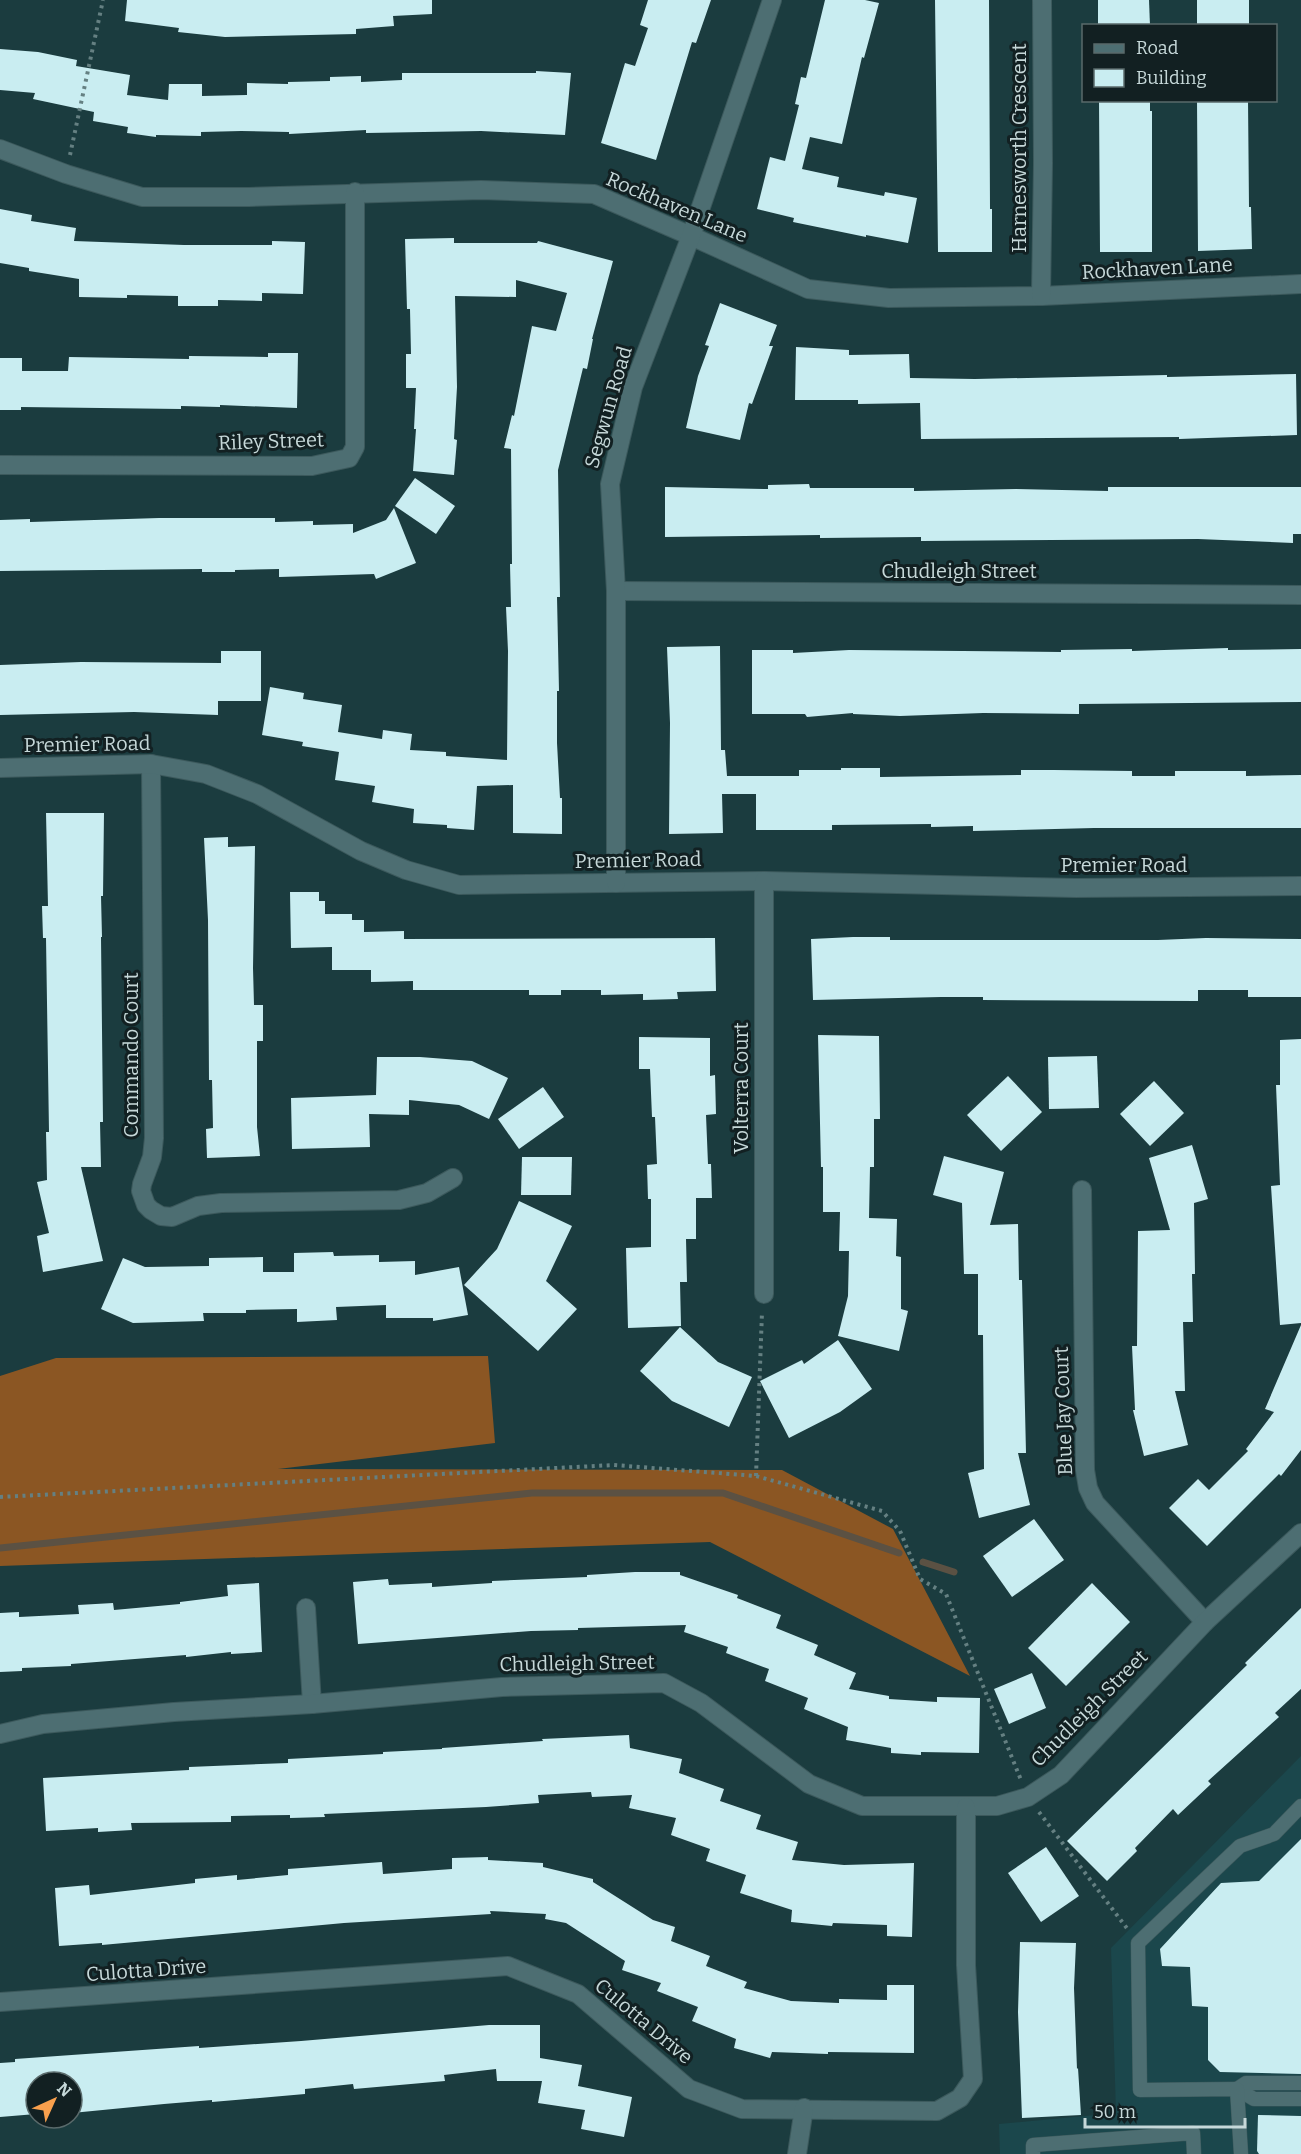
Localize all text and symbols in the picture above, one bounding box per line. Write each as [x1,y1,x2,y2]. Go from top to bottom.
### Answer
legend [1082,24,1277,102]
text: Road [1136,37,1179,59]
street label: Harnesworth Crescent [1007,43,1031,253]
text: Building [1136,67,1207,89]
street label: Rockhaven Lane [603,166,751,248]
street label: Rockhaven Lane [1081,252,1233,284]
street label: Segwun Road [579,343,637,471]
street label: Riley Street [218,427,324,455]
street label: Chudleigh Street [881,559,1037,583]
street label: Premier Road [23,731,151,757]
street label: Premier Road [574,847,702,873]
street label: Premier Road [1061,853,1188,877]
street label: Commando Court [119,972,143,1138]
street label: Volterra Court [729,1022,753,1154]
street label: Blue Jay Court [1049,1346,1077,1476]
street label: Chudleigh Street [1026,1645,1152,1771]
street label: Chudleigh Street [499,1650,655,1676]
street label: Culotta Drive [85,1954,207,1986]
street label: Culotta Drive [590,1973,698,2069]
north arrow [24,2070,84,2130]
text: N [53,2079,75,2101]
scale bar [1085,2091,1246,2129]
text: 50 m [1094,2101,1136,2123]

